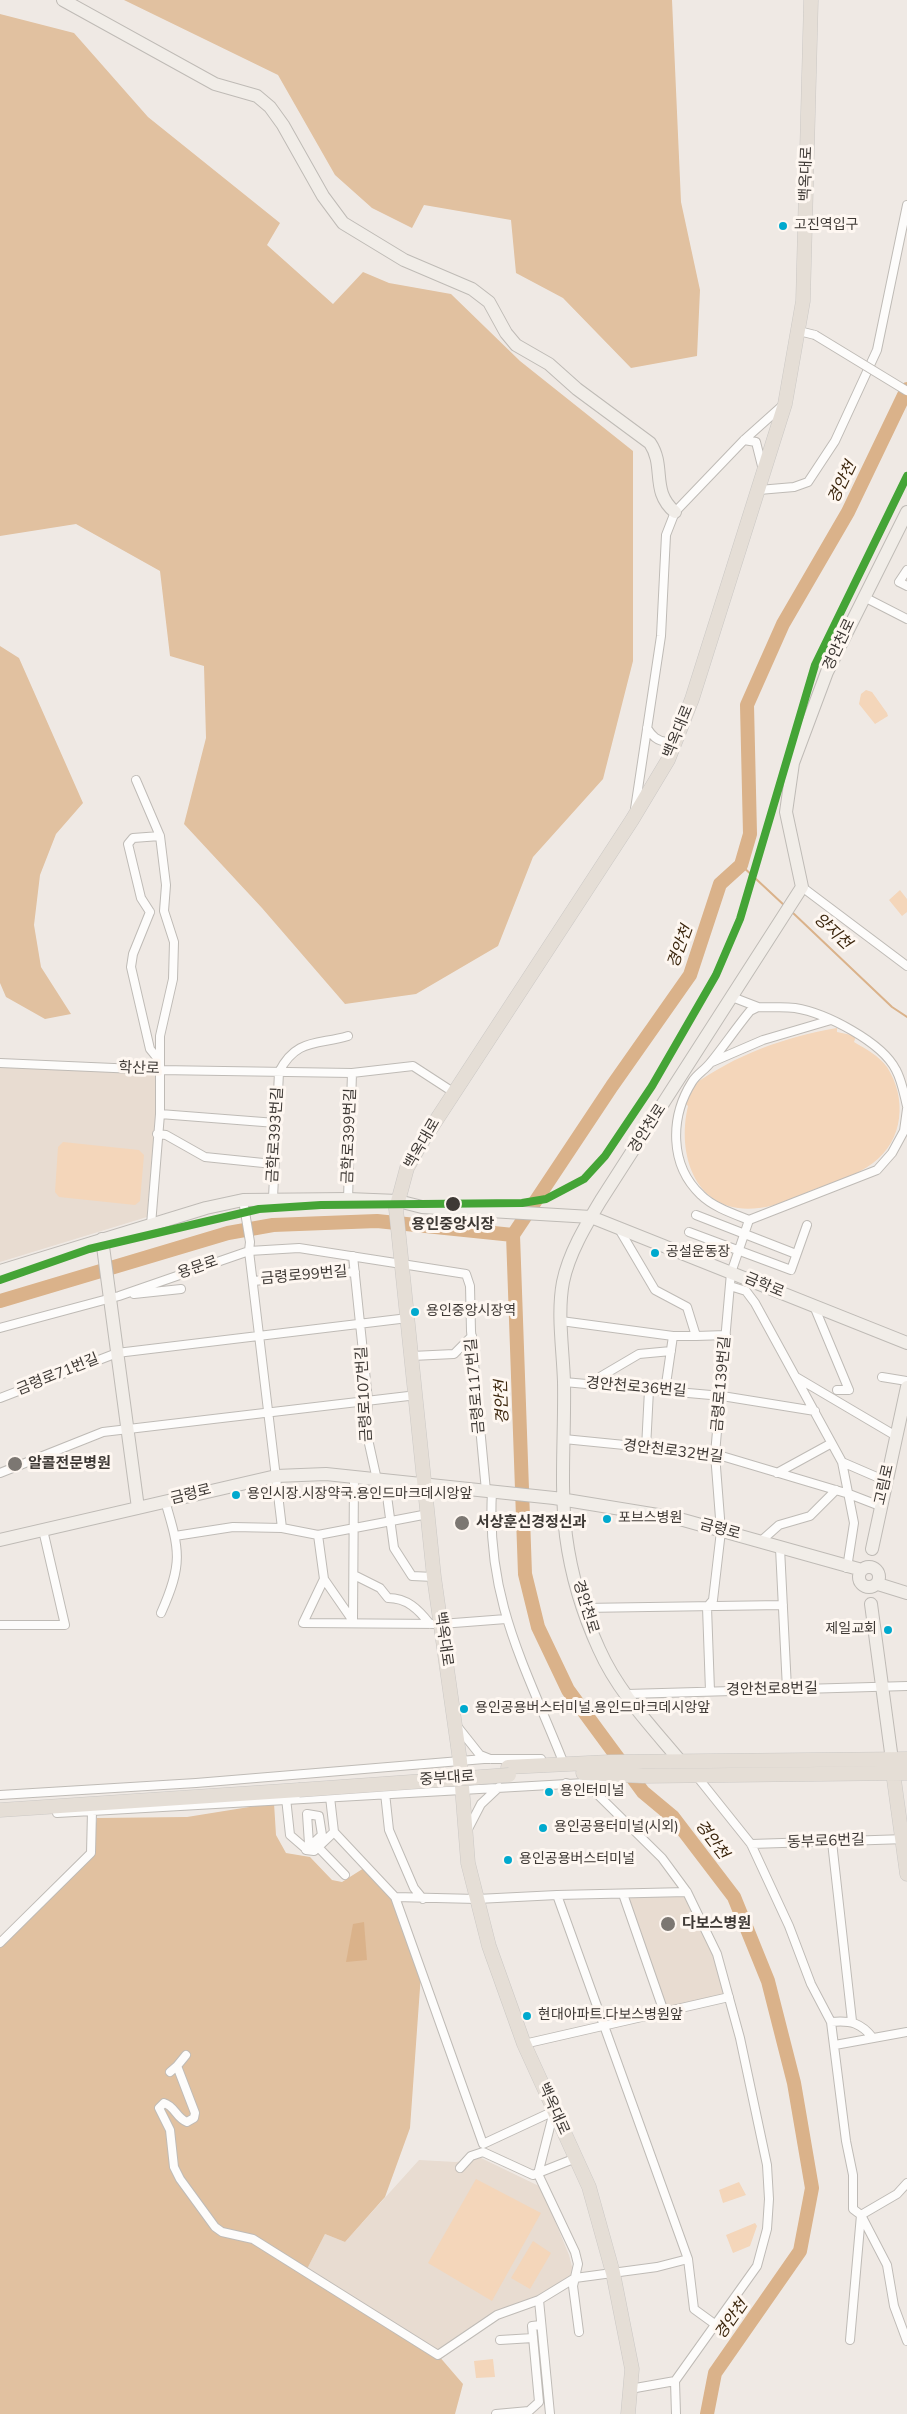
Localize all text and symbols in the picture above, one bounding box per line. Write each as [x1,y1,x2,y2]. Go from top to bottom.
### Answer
street label: 백옥대로 [797,146,817,202]
place label: 고진역입구 [794,218,858,234]
marker: 고진역입구 [777,220,789,232]
water label: 경안천 [825,459,861,507]
street label: 경안천로 [820,616,860,674]
street label: 백옥대로 [660,703,698,761]
water label: 양지천 [809,910,855,954]
water label: 경안천 [664,923,698,971]
street label: 학산로 [118,1059,160,1079]
street label: 금학로393번길 [265,1087,287,1183]
street label: 금학로399번길 [339,1088,361,1184]
street label: 경안천로 [625,1101,671,1157]
street label: 백옥대로 [401,1116,445,1172]
marker: 용인중앙시장 [444,1195,462,1213]
place label: 용인중앙시장 [412,1216,494,1234]
place label: 공설운동장 [666,1245,730,1261]
marker: 공설운동장 [649,1247,661,1259]
street label: 용문로 [175,1253,221,1283]
street label: 금령로99번길 [260,1263,348,1289]
street label: 금학로 [741,1270,787,1302]
place label: 용인중앙시장역 [426,1304,516,1320]
marker: 용인중앙시장역 [409,1306,421,1318]
street label: 금령로139번길 [709,1335,735,1433]
street label: 금령로117번길 [463,1337,489,1435]
street label: 금령로107번길 [354,1346,376,1442]
street label: 금령로71번길 [14,1350,102,1400]
street label: 경안천로36번길 [585,1375,687,1401]
water label: 경안천 [493,1380,513,1424]
street label: 경안천로32번길 [622,1437,724,1467]
marker: 알콜전문병원 [6,1455,24,1473]
place label: 알콜전문병원 [28,1455,111,1473]
street label: 고림로 [872,1463,898,1507]
street label: 금령로 [169,1481,213,1509]
place label: 용인시장.시장약국.용인드마크데시앙앞 [247,1487,472,1503]
marker: 용인시장.시장약국.용인드마크데시앙앞 [230,1489,242,1501]
place label: 포브스병원 [618,1511,682,1527]
marker: 포브스병원 [601,1513,613,1525]
marker: 서상훈신경정신과 [453,1514,471,1532]
place label: 서상훈신경정신과 [476,1514,586,1532]
street label: 금령로 [698,1516,742,1544]
street label: 경안천로 [568,1578,602,1636]
street label: 백옥대로 [430,1610,456,1668]
place label: 제일교회 [825,1622,877,1638]
marker: 제일교회 [882,1624,894,1636]
street label: 경안천로8번길 [726,1680,818,1700]
place label: 용인공용버스터미널.용인드마크데시앙앞 [475,1701,710,1717]
marker: 용인공용버스터미널.용인드마크데시앙앞 [458,1703,470,1715]
street label: 중부대로 [419,1768,475,1790]
place label: 용인터미널 [560,1784,624,1800]
marker: 용인터미널 [543,1786,555,1798]
water label: 경안천 [690,1817,732,1863]
place label: 용인공용터미널(시외) [554,1820,679,1836]
marker: 용인공용터미널(시외) [537,1822,549,1834]
street label: 동부로6번길 [787,1832,865,1852]
place label: 용인공용버스터미널 [519,1852,635,1868]
marker: 용인공용버스터미널 [502,1854,514,1866]
marker: 다보스병원 [659,1915,677,1933]
place label: 다보스병원 [682,1915,751,1933]
place label: 현대아파트.다보스병원앞 [538,2008,683,2024]
marker: 현대아파트.다보스병원앞 [521,2010,533,2022]
street label: 백옥대로 [534,2080,572,2138]
water label: 경안천 [711,2296,753,2344]

